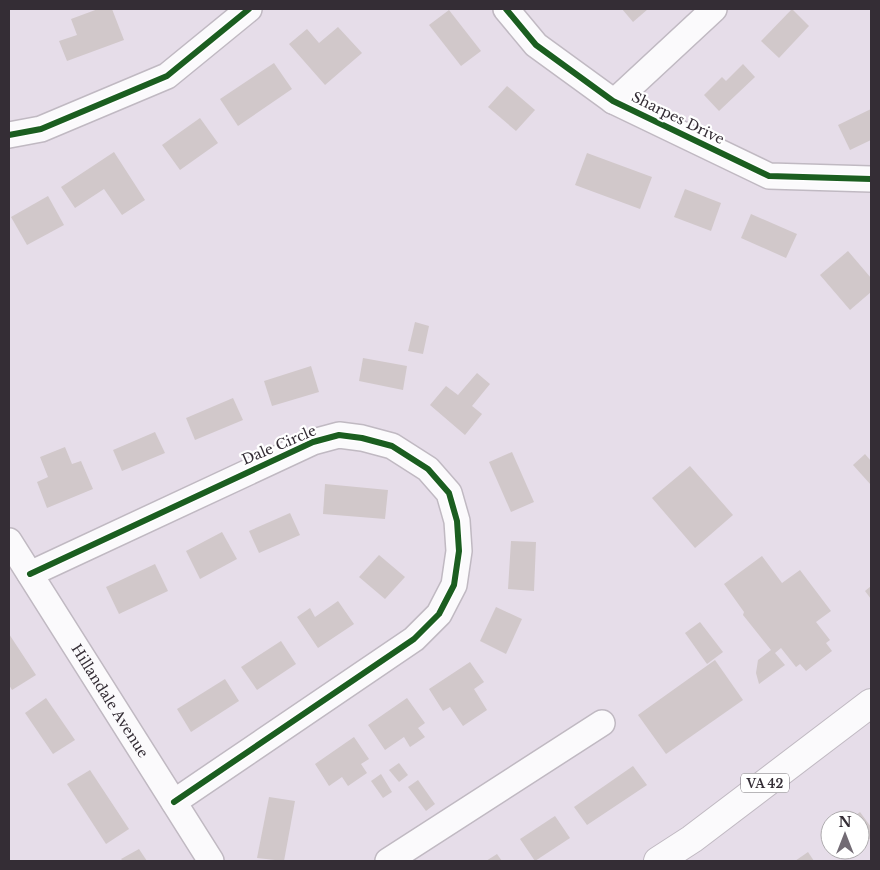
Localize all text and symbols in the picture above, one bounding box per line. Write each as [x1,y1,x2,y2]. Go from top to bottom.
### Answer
street label: Sharpes Drive [629,88,727,148]
street label: Dale Circle [239,421,319,469]
street label: Hillandale Avenue [67,641,152,761]
road number: VA 42 [741,774,789,792]
north arrow [820,810,870,860]
text: N [838,813,852,831]

